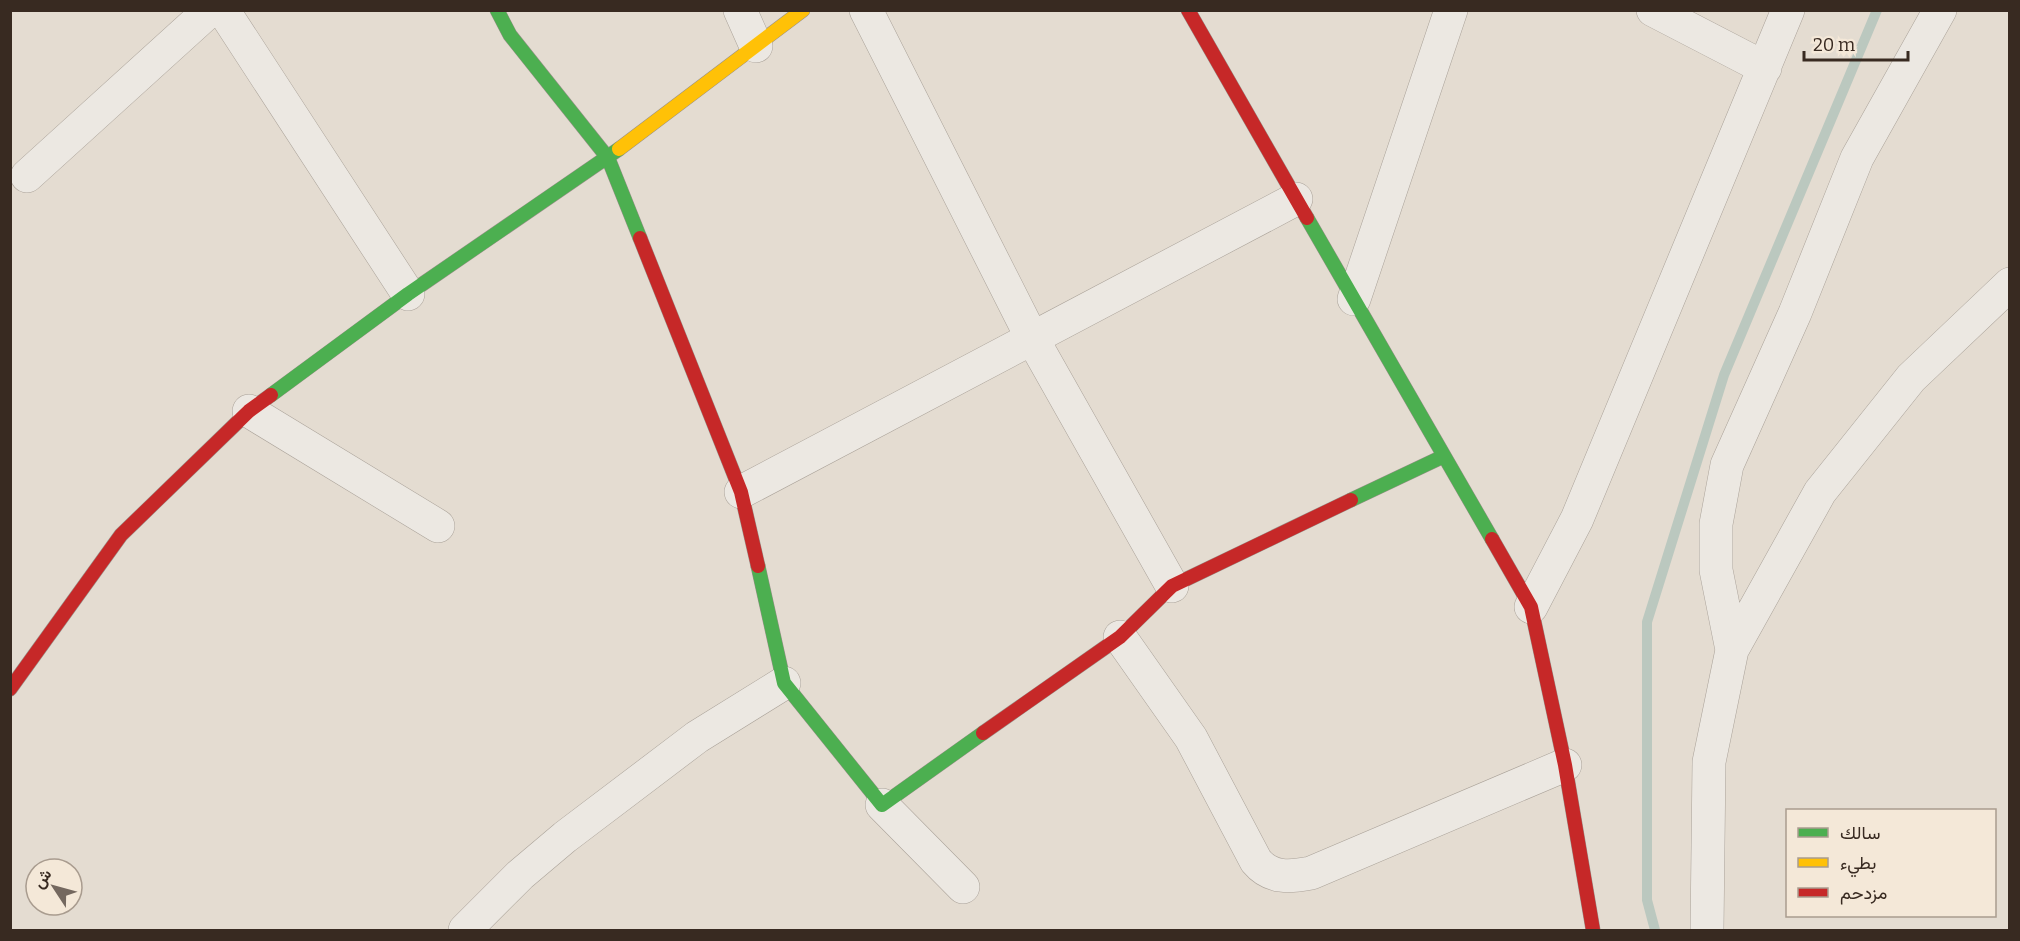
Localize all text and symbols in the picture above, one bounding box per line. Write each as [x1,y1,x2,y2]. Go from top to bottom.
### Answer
scale bar [1804,24,1908,62]
text: 20 m [1813,34,1855,56]
legend [1786,809,1996,917]
text: سالك [1840,822,1880,844]
text: بطيء [1840,852,1876,878]
north arrow [24,857,84,917]
text: ش [29,865,56,892]
text: مزدحم [1840,882,1887,905]

